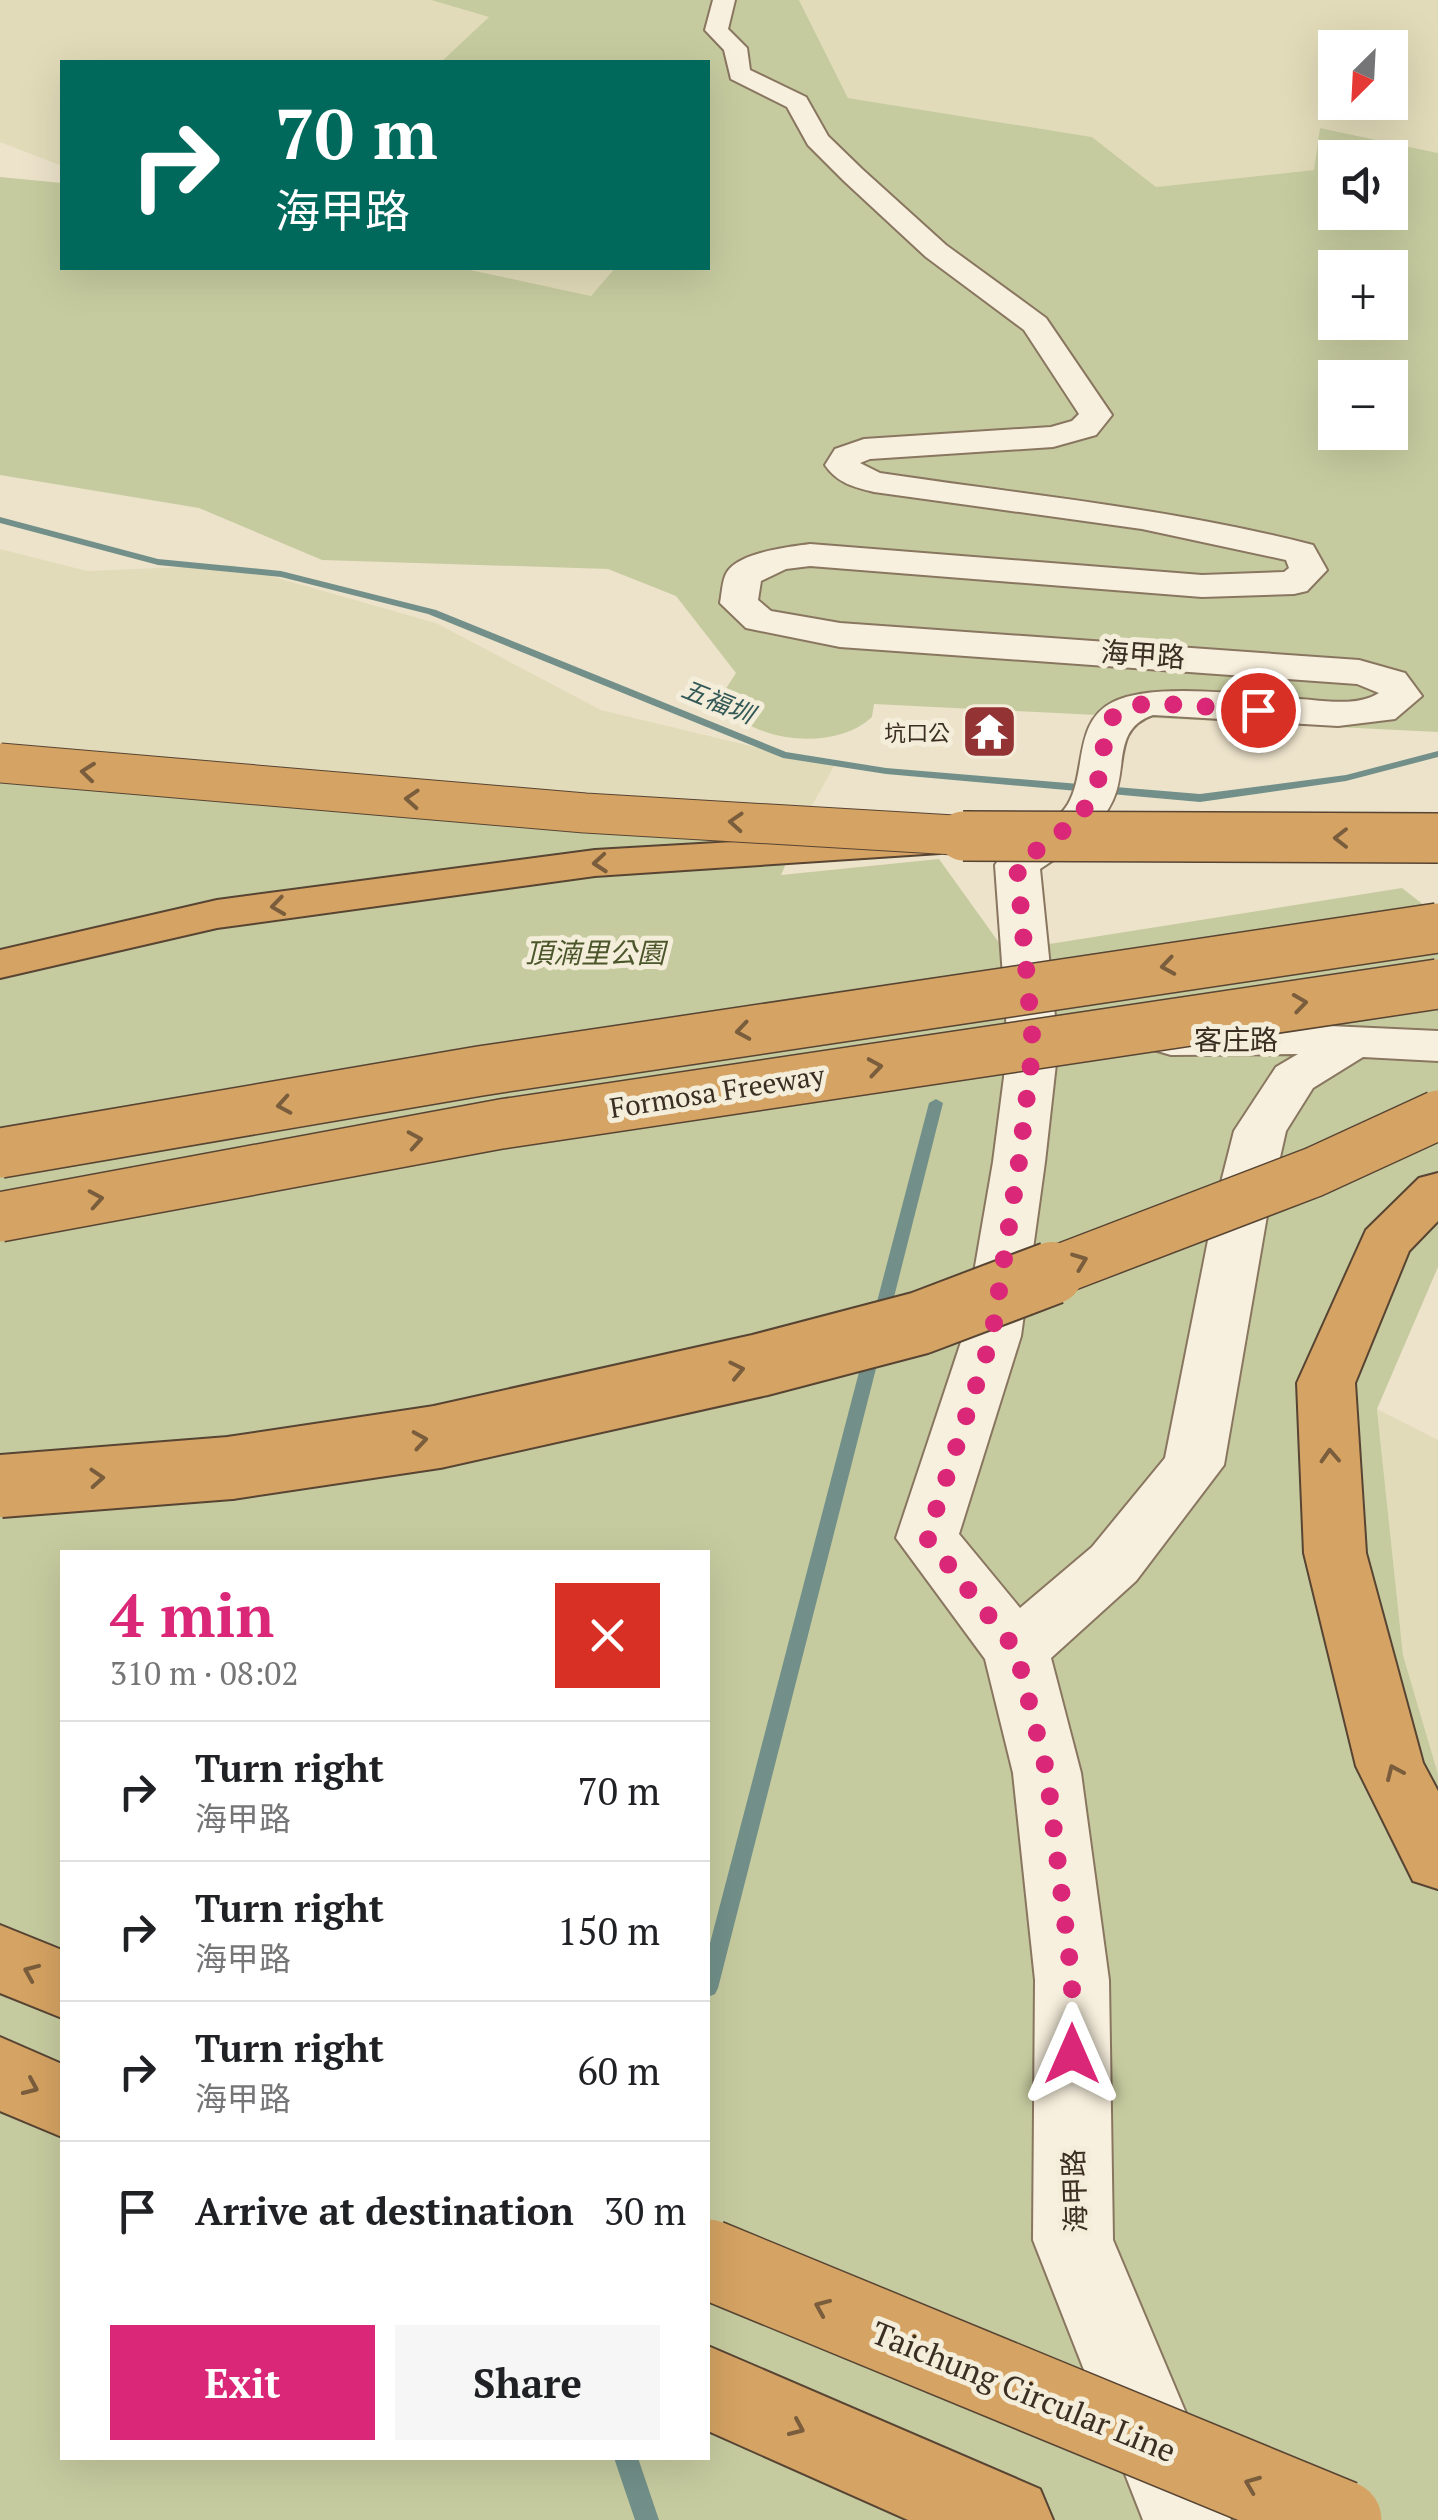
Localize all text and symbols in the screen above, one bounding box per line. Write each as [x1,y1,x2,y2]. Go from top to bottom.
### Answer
north arrow [1318,30,1408,120]
map controls [1318,30,1408,450]
text: 70 m [275,86,438,179]
icon: right [110,100,240,230]
button: sound [1318,140,1408,230]
text: 海甲路 [275,180,410,240]
button: + [1318,250,1408,340]
button: − [1318,360,1408,450]
street label: 海甲路 [1100,633,1186,675]
pin [1216,668,1301,753]
water label: 五福圳 [677,672,763,732]
icon: arrive [1231,683,1286,738]
temple icon: 坑口公 [959,702,1019,762]
place label: 坑口公 [884,718,950,747]
one-way arrow [80,762,96,783]
one-way arrow [403,789,419,811]
one-way arrow [728,812,744,833]
one-way arrow [1332,827,1348,849]
one-way arrow [592,851,608,873]
one-way arrow [270,894,287,915]
park label: 頂湳里公園 [525,934,669,971]
one-way arrow [1160,955,1176,976]
one-way arrow [1292,993,1308,1014]
one-way arrow [735,1020,751,1041]
street label: 客庄路 [1194,1021,1278,1058]
street label: Formosa Freeway [607,1056,828,1126]
one-way arrow [866,1058,883,1079]
one-way arrow [276,1094,292,1115]
one-way arrow [407,1130,424,1151]
one-way arrow [88,1189,104,1210]
one-way arrow [1070,1253,1087,1273]
one-way arrow [728,1360,745,1381]
one-way arrow [411,1430,428,1451]
one-way arrow [1320,1447,1341,1463]
one-way arrow [90,1468,106,1490]
text: 4 min [110,1575,274,1654]
button: close [555,1583,660,1688]
text: 310 m · 08:02 [110,1652,298,1694]
text: Turn right [195,1743,384,1793]
icon: right [110,1764,165,1819]
one-way arrow [1386,1764,1406,1782]
text: 70 m [577,1766,660,1816]
text: 海甲路 [195,1797,291,1839]
text: Turn right [195,1883,384,1933]
icon: right [110,1904,165,1959]
text: 150 m [557,1906,660,1956]
text: 海甲路 [195,1937,291,1979]
one-way arrow [23,1964,41,1984]
position arrow [1020,2002,1124,2106]
text: Turn right [195,2023,384,2073]
icon: right [110,2044,165,2099]
text: 60 m [577,2046,660,2096]
one-way arrow [21,2075,39,2095]
text: 海甲路 [195,2077,291,2119]
street label: 海甲路 [1054,2148,1094,2234]
icon: arrive [110,2184,165,2239]
text: Arrive at destination [195,2186,574,2236]
text: 30 m [604,2186,686,2236]
one-way arrow [814,2299,832,2319]
street label: Taichung Circular Line [866,2311,1182,2471]
button: Exit [110,2325,375,2440]
button: Share [395,2325,660,2440]
one-way arrow [787,2416,805,2436]
one-way arrow [1244,2475,1262,2495]

